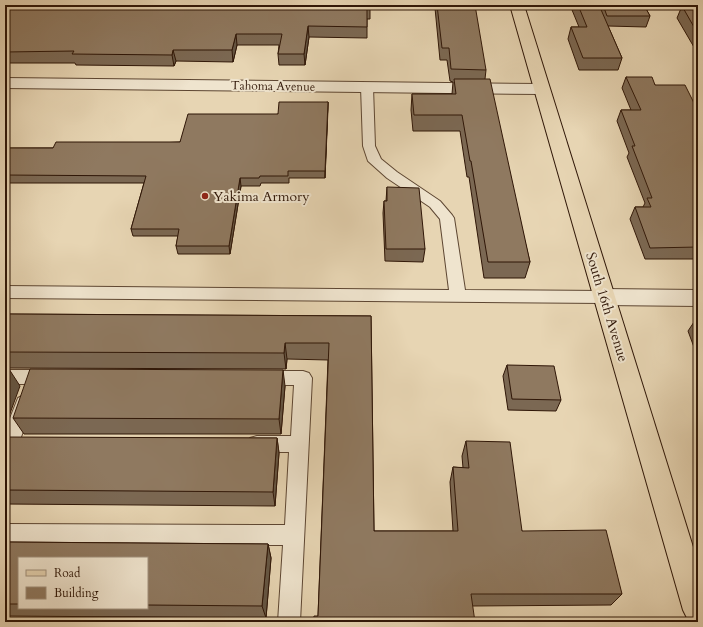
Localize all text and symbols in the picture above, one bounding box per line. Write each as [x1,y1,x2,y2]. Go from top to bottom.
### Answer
street label: Tahoma Avenue [231,77,315,95]
place label: Yakima Armory [213,187,310,206]
marker: Yakima Armory [200,191,210,201]
street label: South 16th Avenue [581,250,633,364]
legend [18,557,148,609]
text: Road [54,565,81,581]
text: Building [54,585,99,601]

